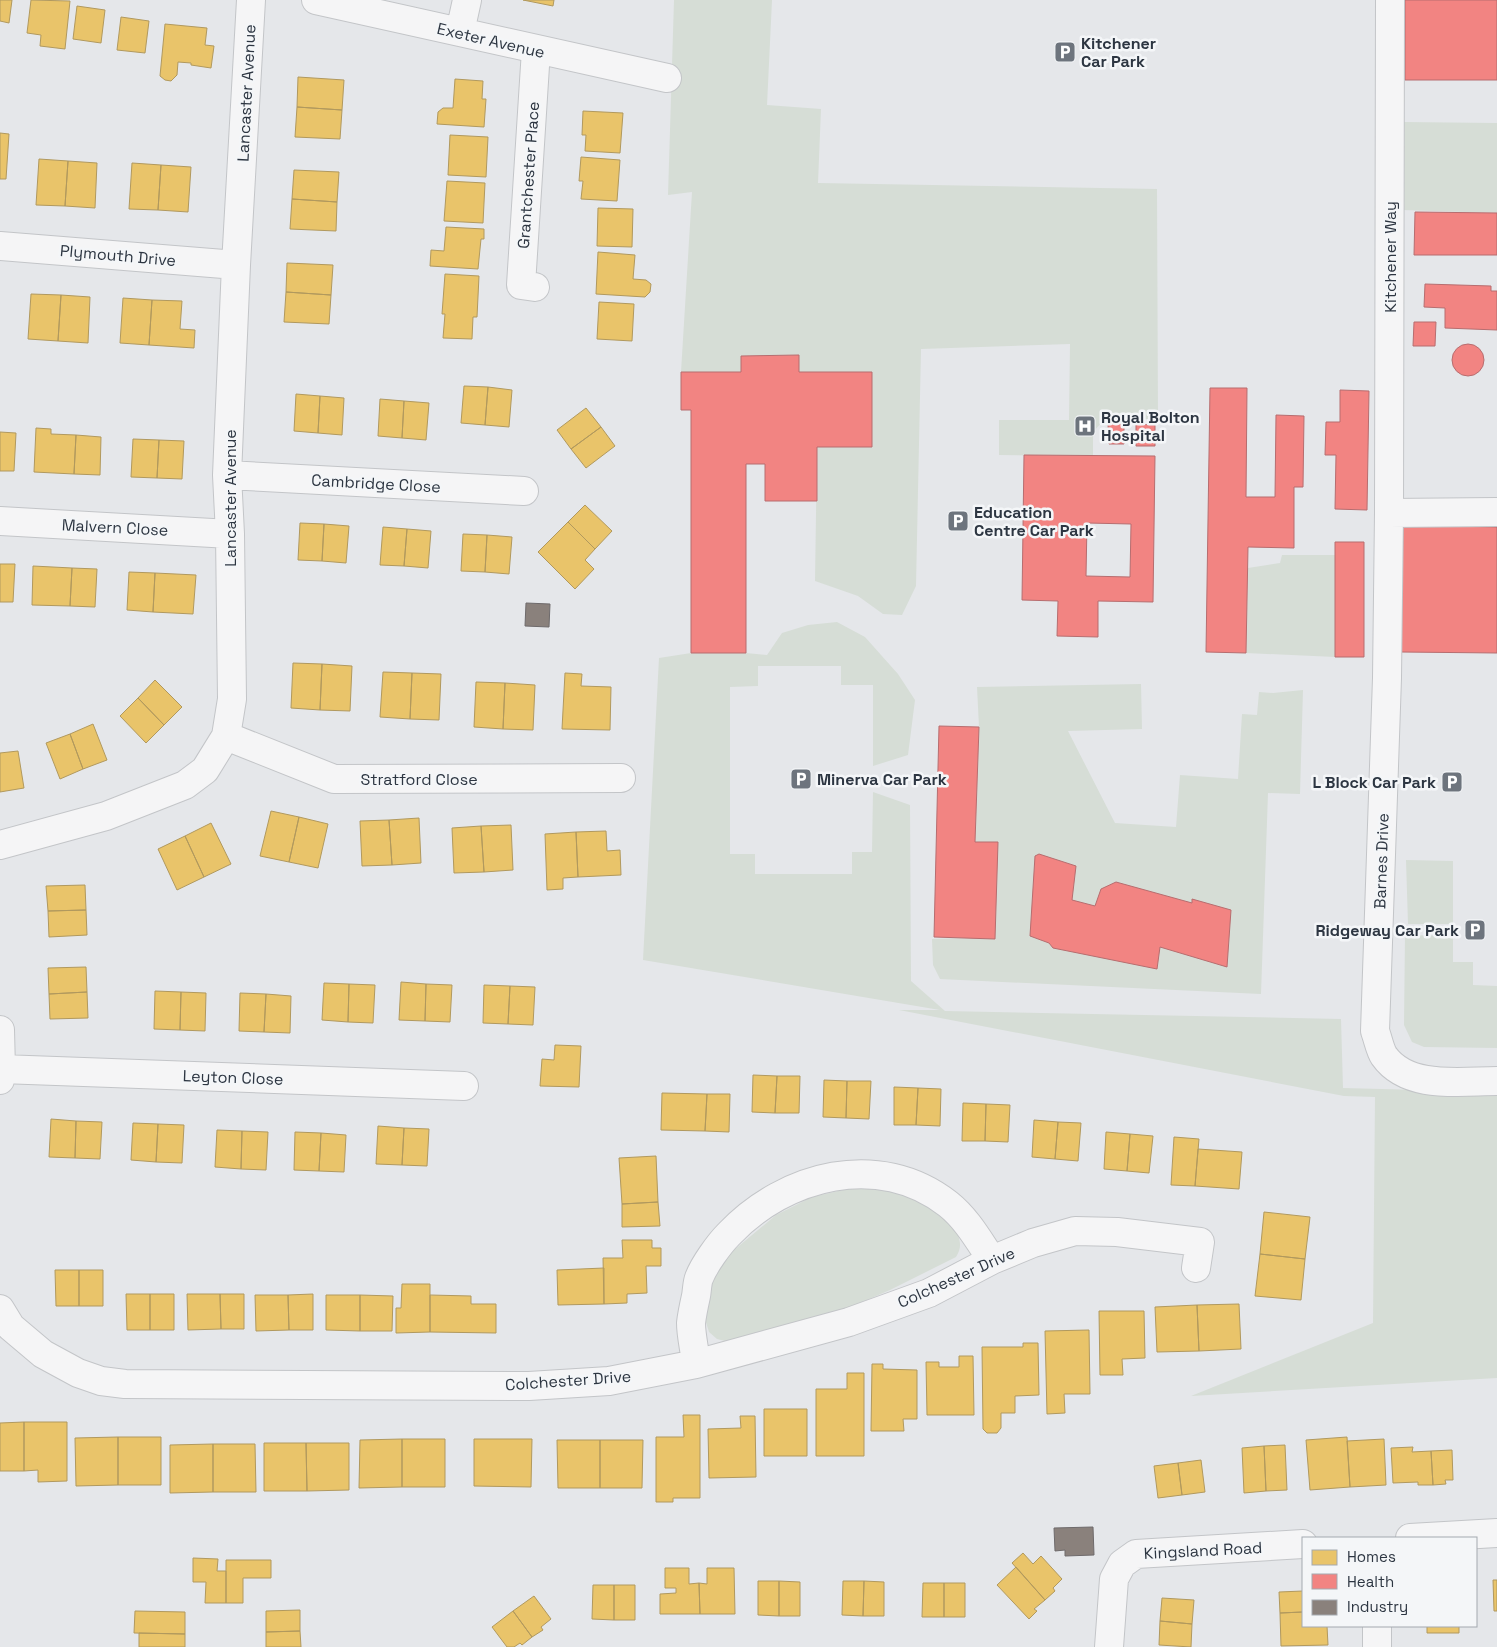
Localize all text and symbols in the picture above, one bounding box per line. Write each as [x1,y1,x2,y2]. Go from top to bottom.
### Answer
street label: Exeter Avenue [435,18,547,63]
street label: Lancaster Avenue [232,24,261,162]
place label: Kitchener Car Park [1081,33,1156,72]
parking icon: Kitchener Car Park [1053,40,1077,64]
street label: Grantchester Place [513,101,544,249]
street label: Kitchener Way [1380,201,1401,313]
street label: Plymouth Drive [59,240,177,271]
place label: Royal Bolton Hospital [1101,407,1200,446]
hospital icon: Royal Bolton Hospital [1073,414,1097,438]
street label: Lancaster Avenue [220,429,241,567]
street label: Cambridge Close [311,470,441,497]
place label: Education Centre Car Park [974,502,1094,541]
parking icon: Education Centre Car Park [946,509,970,533]
street label: Malvern Close [61,514,169,541]
parking icon: Minerva Car Park [789,767,813,791]
street label: Stratford Close [360,769,478,790]
place label: Minerva Car Park [817,769,947,790]
parking icon: L Block Car Park [1440,770,1464,794]
place label: L Block Car Park [1313,772,1436,793]
street label: Barnes Drive [1369,813,1394,909]
parking icon: Ridgeway Car Park [1463,918,1487,942]
place label: Ridgeway Car Park [1315,920,1459,941]
street label: Leyton Close [182,1065,284,1090]
street label: Colchester Drive [894,1242,1018,1313]
street label: Colchester Drive [504,1366,632,1395]
street label: Kingsland Road [1143,1537,1263,1564]
legend [1302,1537,1477,1627]
text: Homes [1347,1547,1396,1566]
text: Health [1347,1572,1394,1591]
text: Industry [1347,1597,1408,1616]

